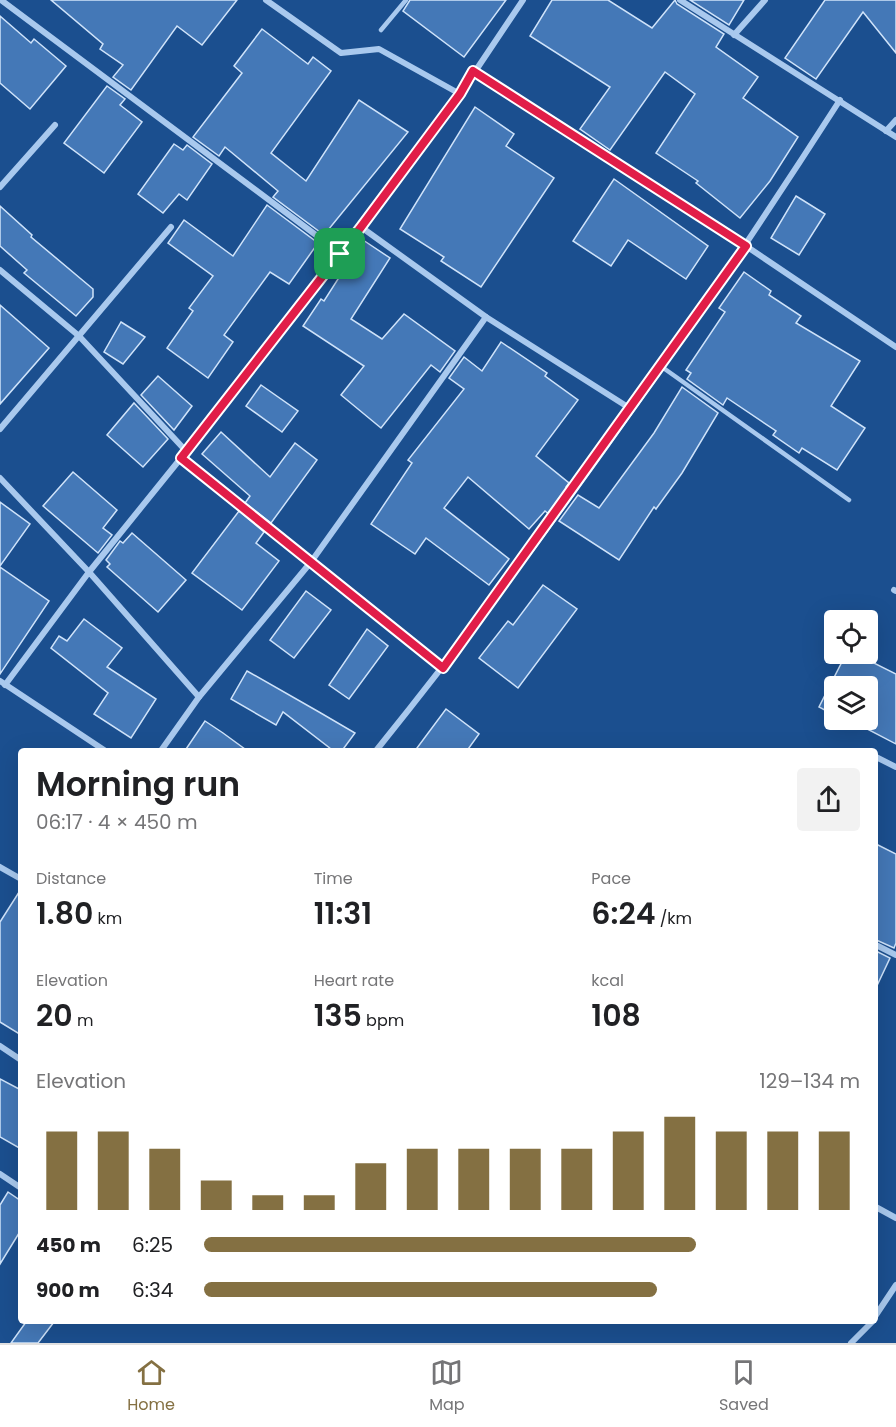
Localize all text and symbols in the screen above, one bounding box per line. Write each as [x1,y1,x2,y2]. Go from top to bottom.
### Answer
pin [314,228,365,279]
icon: arrive [323,237,356,270]
map controls [824,610,878,730]
button: locate [824,610,878,664]
button: layers [824,676,878,730]
text: Morning run [36,761,240,808]
button: share [797,768,860,831]
text: 06:17 · 4 × 450 m [36,808,198,836]
text: Distance [36,867,106,890]
text: Time [314,867,353,890]
text: Pace [591,867,631,890]
text: 1.80 [36,892,93,935]
text: 11:31 [314,892,372,935]
text: 6:24 [591,892,655,935]
text: km [93,907,122,930]
text: /km [655,907,692,930]
text: Elevation [36,969,108,992]
text: Heart rate [314,969,394,992]
text: kcal [591,969,624,992]
text: 20 [36,994,73,1037]
text: 135 [314,994,362,1037]
text: 108 [591,994,641,1037]
text: m [73,1009,93,1032]
text: bpm [362,1009,404,1032]
text: Elevation [36,1067,126,1095]
text: 129–134 m [759,1067,860,1095]
text: 450 m [36,1231,101,1259]
text: 6:25 [132,1231,173,1259]
text: 900 m [36,1276,100,1304]
text: 6:34 [132,1276,173,1304]
tab: Home [127,1356,175,1417]
tab: Map [429,1356,465,1417]
tab: Saved [719,1356,769,1417]

